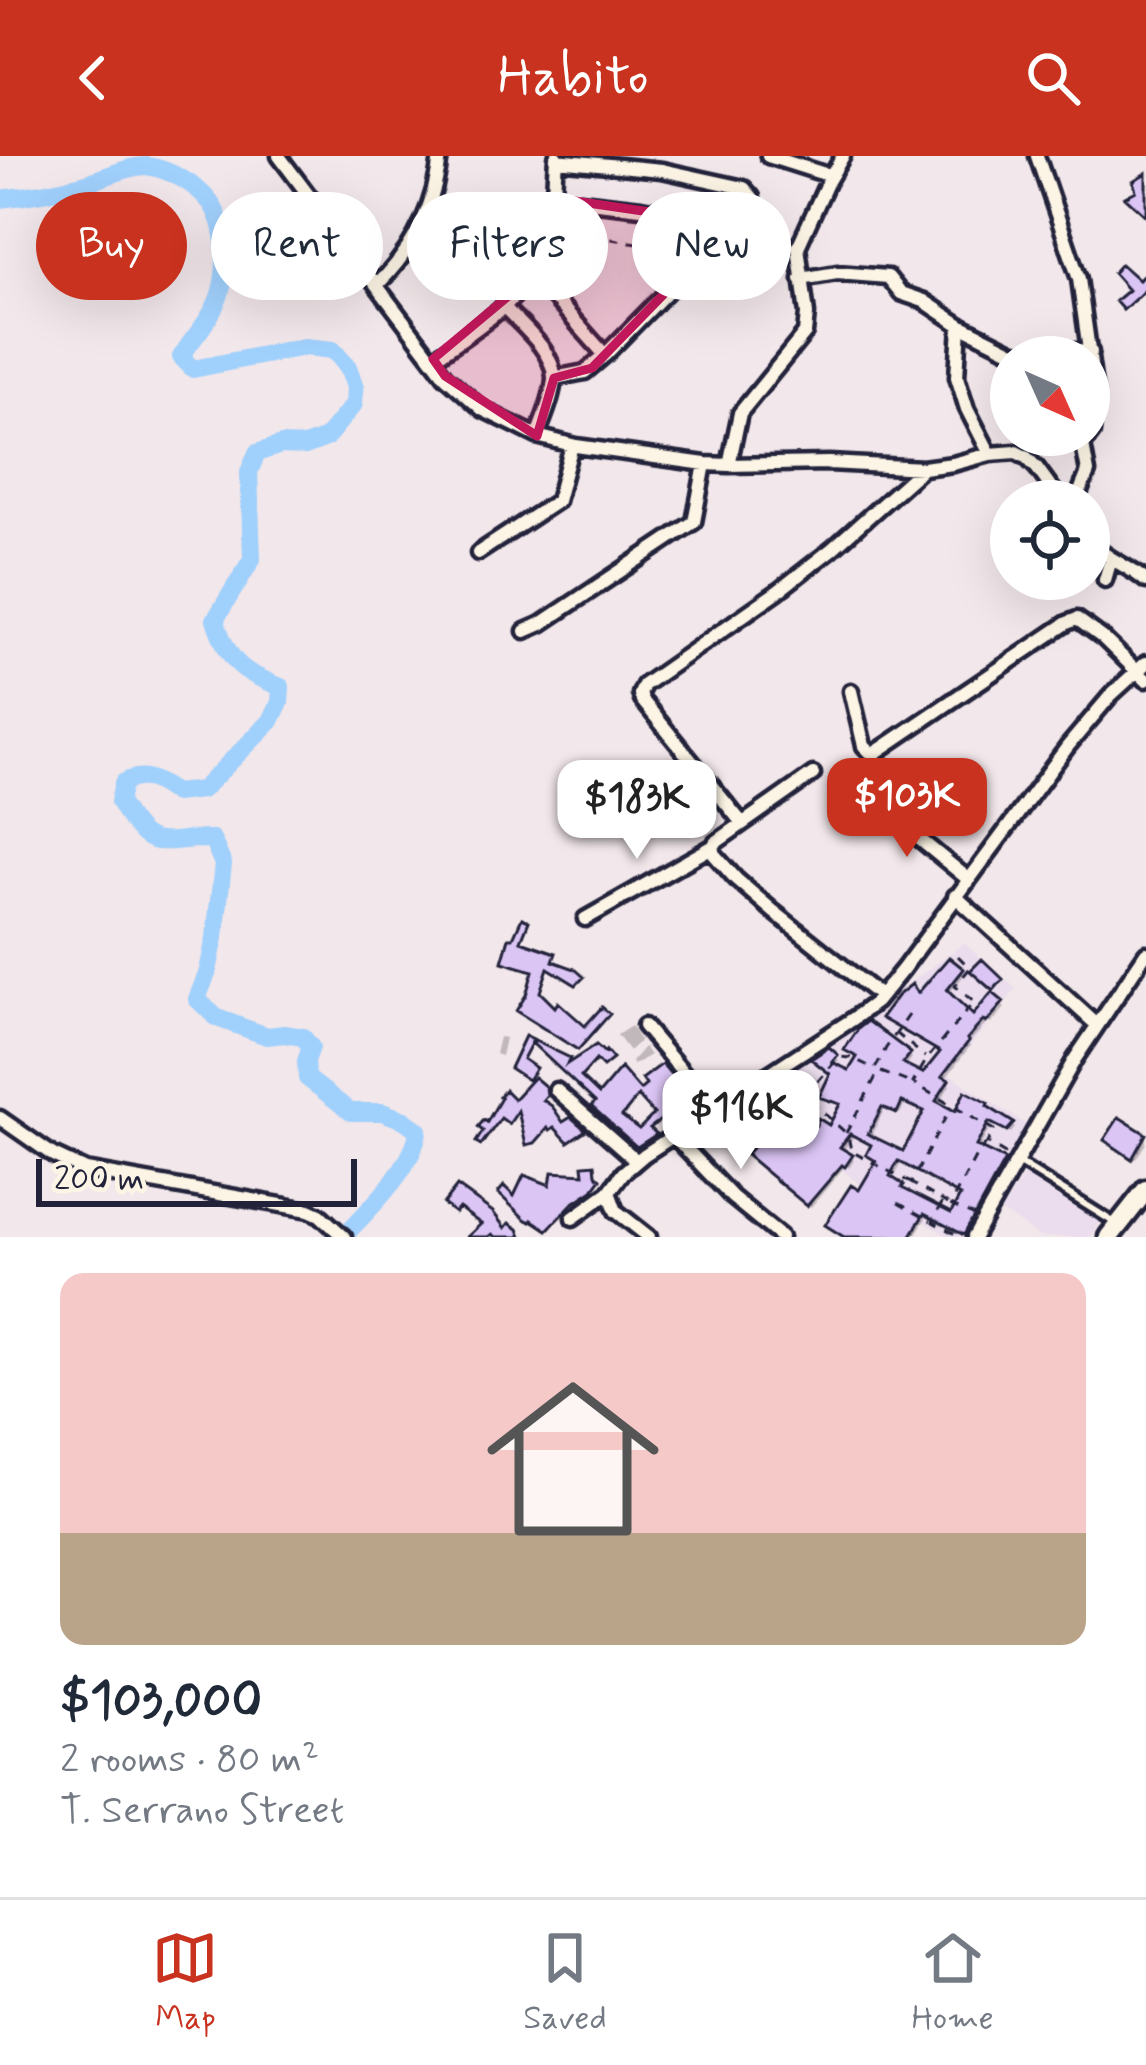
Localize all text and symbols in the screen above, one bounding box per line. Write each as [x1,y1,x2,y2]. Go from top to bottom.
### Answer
text: Habito [497,43,649,114]
icon: back [60,45,126,111]
icon: search [1020,45,1086,111]
chip: Buy [36,192,187,300]
chip: Rent [211,192,383,300]
chip: Filters [407,192,608,300]
chip: New [632,192,791,300]
north arrow [990,336,1110,456]
map controls [990,336,1110,600]
button: locate [990,480,1110,600]
pin: $103K [823,758,991,860]
pin: $183K [553,760,721,862]
text: $103K [854,771,960,822]
text: $183K [584,773,690,824]
pin: $116K [657,1070,825,1172]
text: $116K [689,1083,793,1134]
scale bar [36,1153,357,1206]
text: 200 m [54,1158,144,1202]
icon: home [465,1351,681,1567]
text: $103,000 [60,1669,262,1735]
text: 2 rooms · 80 m² [60,1735,319,1786]
text: T. Serrano Street [60,1786,344,1837]
tab: Map [152,1925,218,2041]
tab: Saved [523,1925,607,2041]
tab: Home [912,1925,994,2041]

